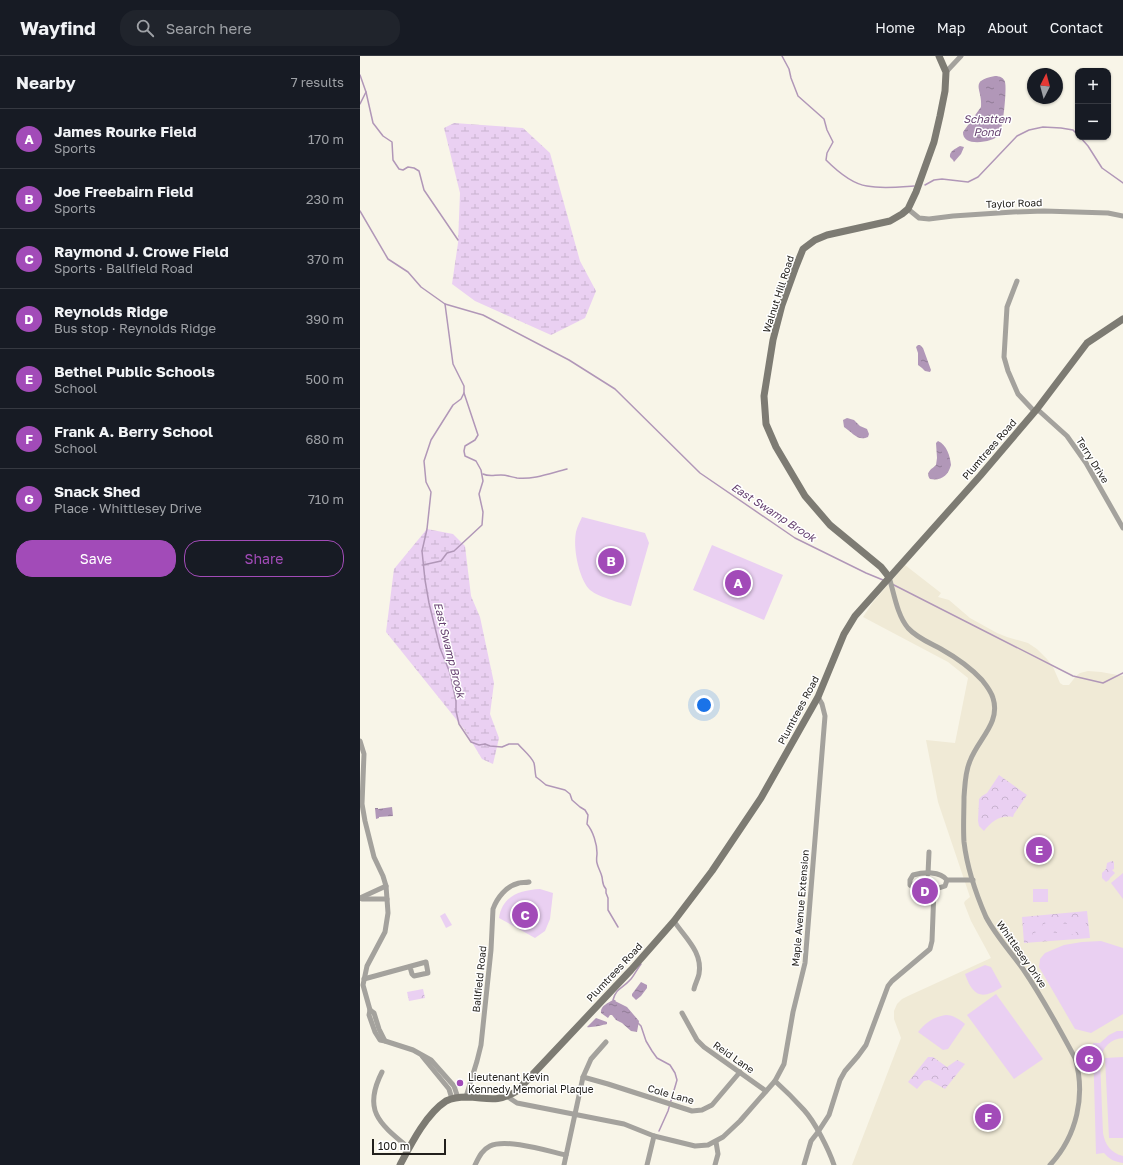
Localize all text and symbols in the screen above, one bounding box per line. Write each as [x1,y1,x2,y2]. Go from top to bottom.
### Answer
search box [120,10,400,46]
text: Wayfind [20,16,96,39]
icon: search [134,17,156,39]
text: Search here [166,19,252,37]
text: Home [875,19,915,36]
text: Map [937,19,965,36]
text: About [987,19,1028,36]
text: Contact [1050,19,1103,36]
north arrow [1027,68,1063,104]
map controls [1075,68,1111,140]
button: + [1075,68,1111,104]
text: Nearby [16,72,76,93]
text: 7 results [291,74,344,90]
button: − [1075,104,1111,140]
water label: Schatten Pond [963,112,1012,138]
text: James Rourke Field [54,122,196,140]
text: A [24,131,34,147]
text: 170 m [308,131,344,147]
text: Sports [54,140,96,156]
text: Joe Freebairn Field [54,182,193,200]
text: B [24,191,34,207]
text: 230 m [306,191,344,207]
street label: Taylor Road [986,196,1042,210]
text: Sports [54,200,96,216]
text: Raymond J. Crowe Field [54,242,229,260]
text: C [24,251,34,267]
text: 370 m [307,251,344,267]
street label: Walnut Hill Road [760,254,796,334]
text: Sports · Ballfield Road [54,260,193,276]
text: Reynolds Ridge [54,302,168,320]
text: D [24,311,34,327]
text: 390 m [306,311,344,327]
text: Bus stop · Reynolds Ridge [54,320,216,336]
text: Bethel Public Schools [54,362,215,380]
text: E [25,371,33,387]
text: 500 m [306,371,344,387]
text: School [54,380,97,396]
street label: Plumtrees Road [959,416,1019,482]
text: Frank A. Berry School [54,422,213,440]
text: F [25,431,33,447]
text: 680 m [305,431,344,447]
street label: Terry Drive [1074,435,1112,485]
text: School [54,440,97,456]
water label: East Swamp Brook [729,480,820,546]
text: Snack Shed [54,482,140,500]
text: G [24,491,34,507]
text: 710 m [308,491,344,507]
text: Place · Whittlesey Drive [54,500,202,516]
button: Save [16,540,176,577]
button: Share [184,540,344,577]
pin: B [598,546,624,576]
pin: A [725,568,751,598]
water label: East Swamp Brook [431,601,469,701]
street label: Plumtrees Road [775,674,821,746]
your location [694,695,714,715]
pin: E [1026,835,1052,865]
street label: Maple Avenue Extension [789,849,811,967]
pin: D [912,876,938,906]
pin: C [512,900,538,930]
street label: Whittlesey Drive [994,918,1050,990]
street label: Plumtrees Road [584,940,644,1004]
street label: Ballfield Road [470,945,488,1013]
street label: Reid Lane [711,1039,757,1076]
pin: G [1076,1044,1102,1074]
place label: Lieutenant Kevin Kennedy Memorial Plaque [468,1071,594,1095]
marker: Lieutenant Kevin Kennedy Memorial Plaque [455,1078,465,1088]
street label: Cole Lane [646,1082,696,1106]
pin: F [975,1102,1001,1132]
scale bar [372,1137,446,1156]
text: 100 m [378,1139,409,1152]

